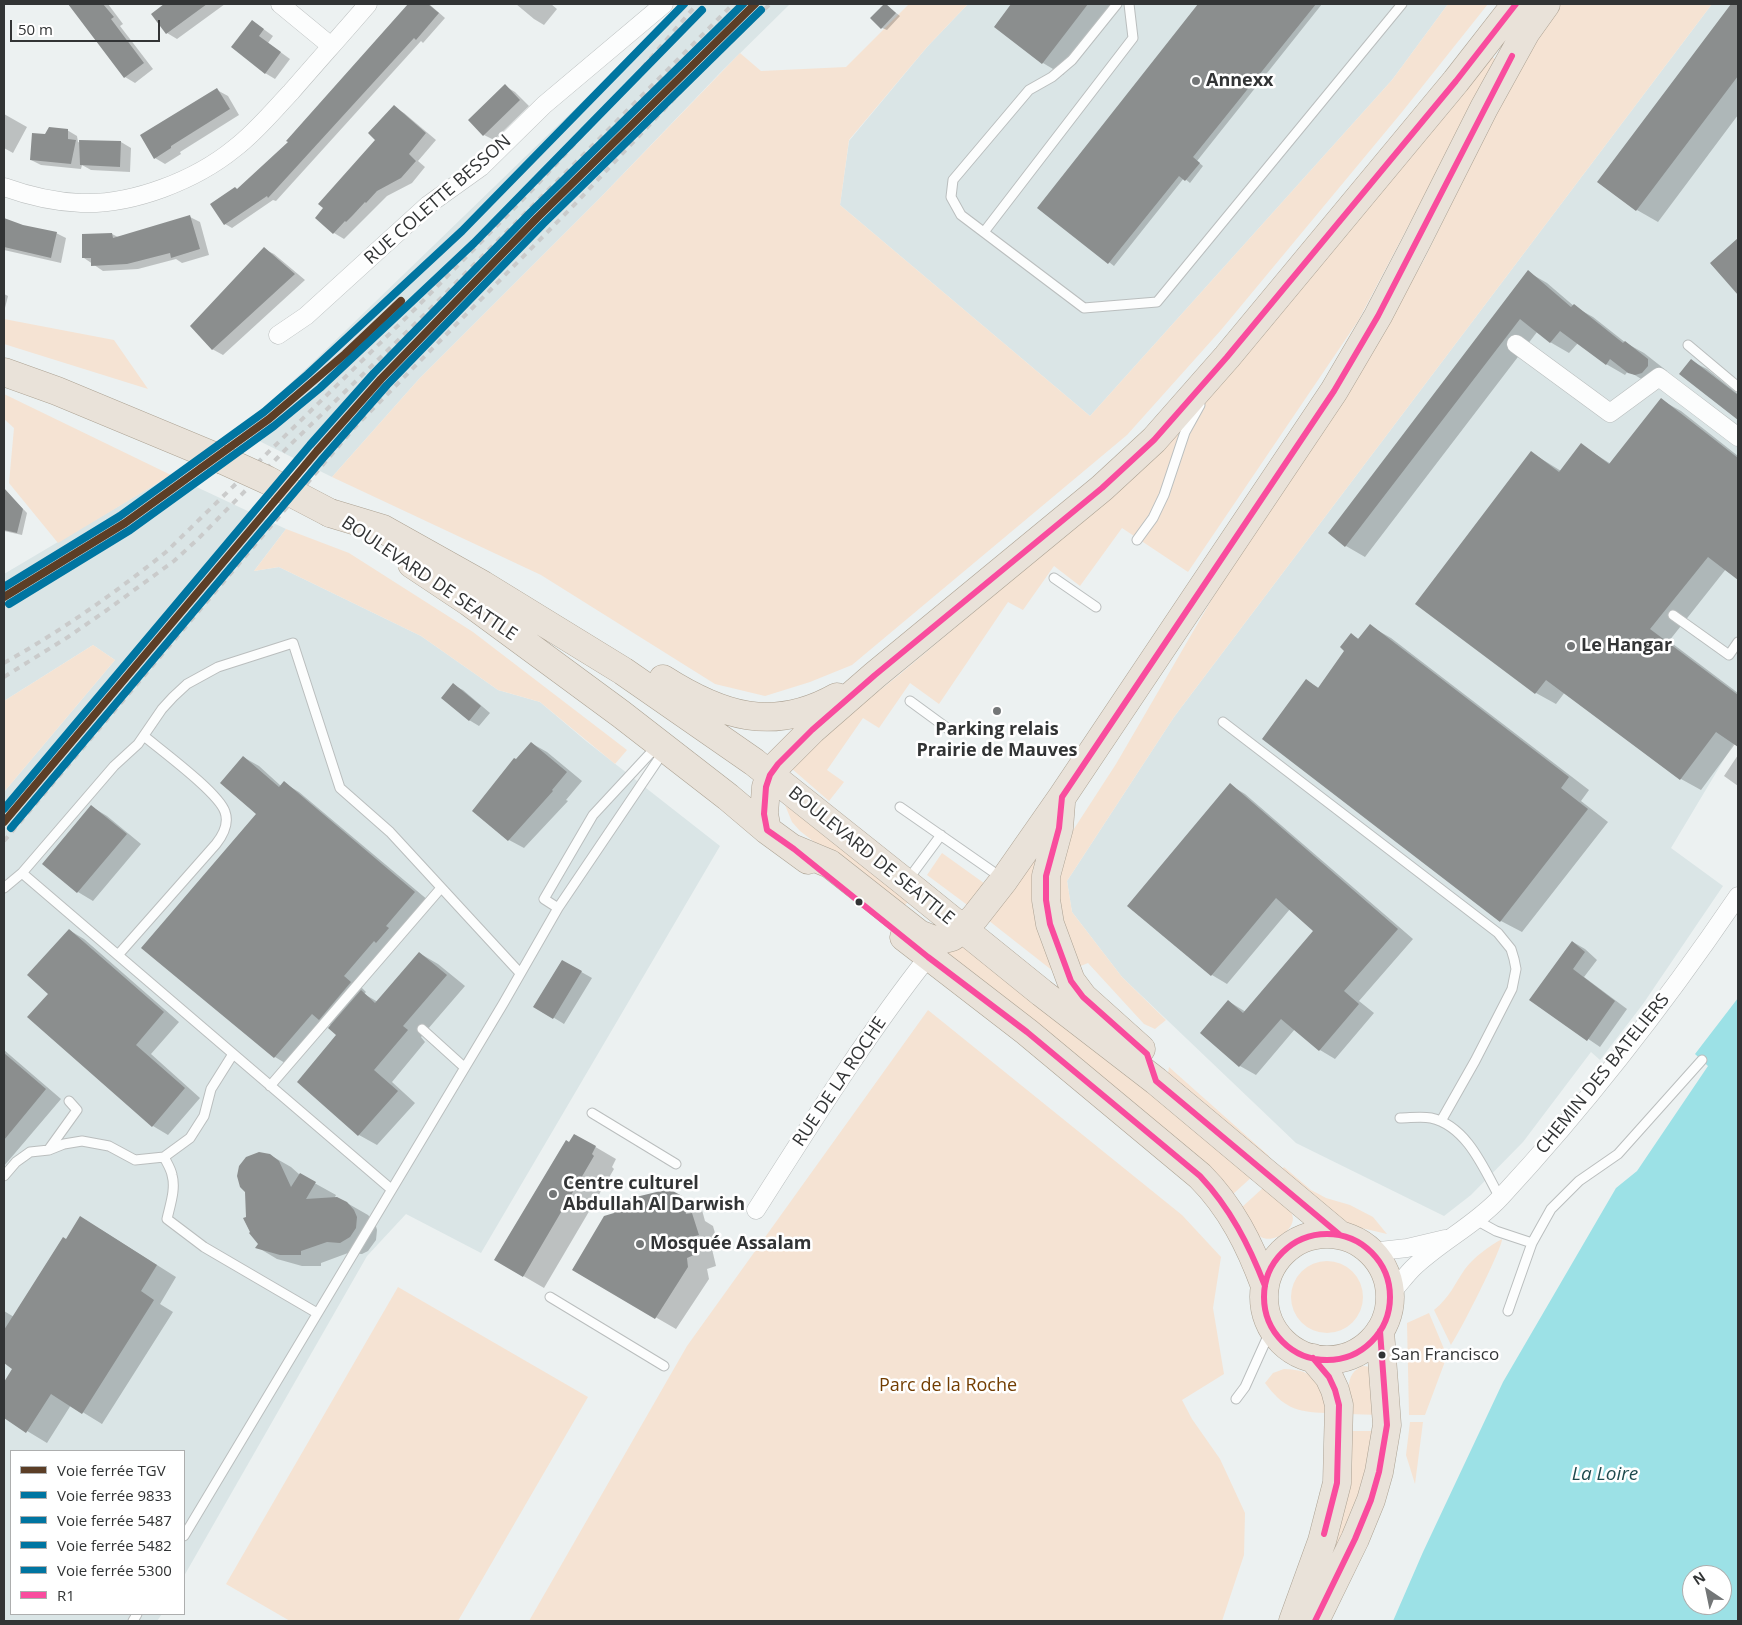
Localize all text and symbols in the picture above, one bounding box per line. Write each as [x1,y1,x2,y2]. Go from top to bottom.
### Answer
scale bar [12,10,162,42]
text: 50 m [18,19,53,39]
place label: Annexx [1206,70,1274,92]
marker: Annexx [1190,75,1202,87]
street label: RUE COLETTE BESSON [360,130,516,270]
street label: BOULEVARD DE SEATTLE [337,512,521,646]
place label: Le Hangar [1581,635,1672,657]
marker: Le Hangar [1565,640,1577,652]
marker: Parking relais Prairie de Mauves [991,705,1003,717]
place label: Parking relais Prairie de Mauves [916,719,1078,762]
street label: BOULEVARD DE SEATTLE [784,782,958,930]
unlabelled marker [854,897,864,907]
street label: CHEMIN DES BATELIERS [1532,989,1674,1159]
street label: RUE DE LA ROCHE [789,1013,891,1151]
place label: Centre culturel Abdullah Al Darwish [563,1173,745,1216]
marker: Centre culturel Abdullah Al Darwish [547,1188,559,1200]
place label: Mosquée Assalam [650,1233,811,1255]
marker: Mosquée Assalam [634,1238,646,1250]
place label: San Francisco [1391,1345,1499,1365]
marker: San Francisco [1377,1350,1387,1360]
park label: Parc de la Roche [879,1375,1017,1397]
legend [10,1450,185,1615]
text: Voie ferrée TGV [57,1460,166,1480]
water label: La Loire [1572,1464,1638,1486]
text: Voie ferrée 9833 [57,1485,172,1505]
text: Voie ferrée 5487 [57,1510,172,1530]
text: Voie ferrée 5482 [57,1535,172,1555]
text: Voie ferrée 5300 [57,1560,172,1580]
north arrow [1682,1565,1732,1615]
text: N [1689,1567,1709,1589]
text: R1 [57,1585,75,1605]

